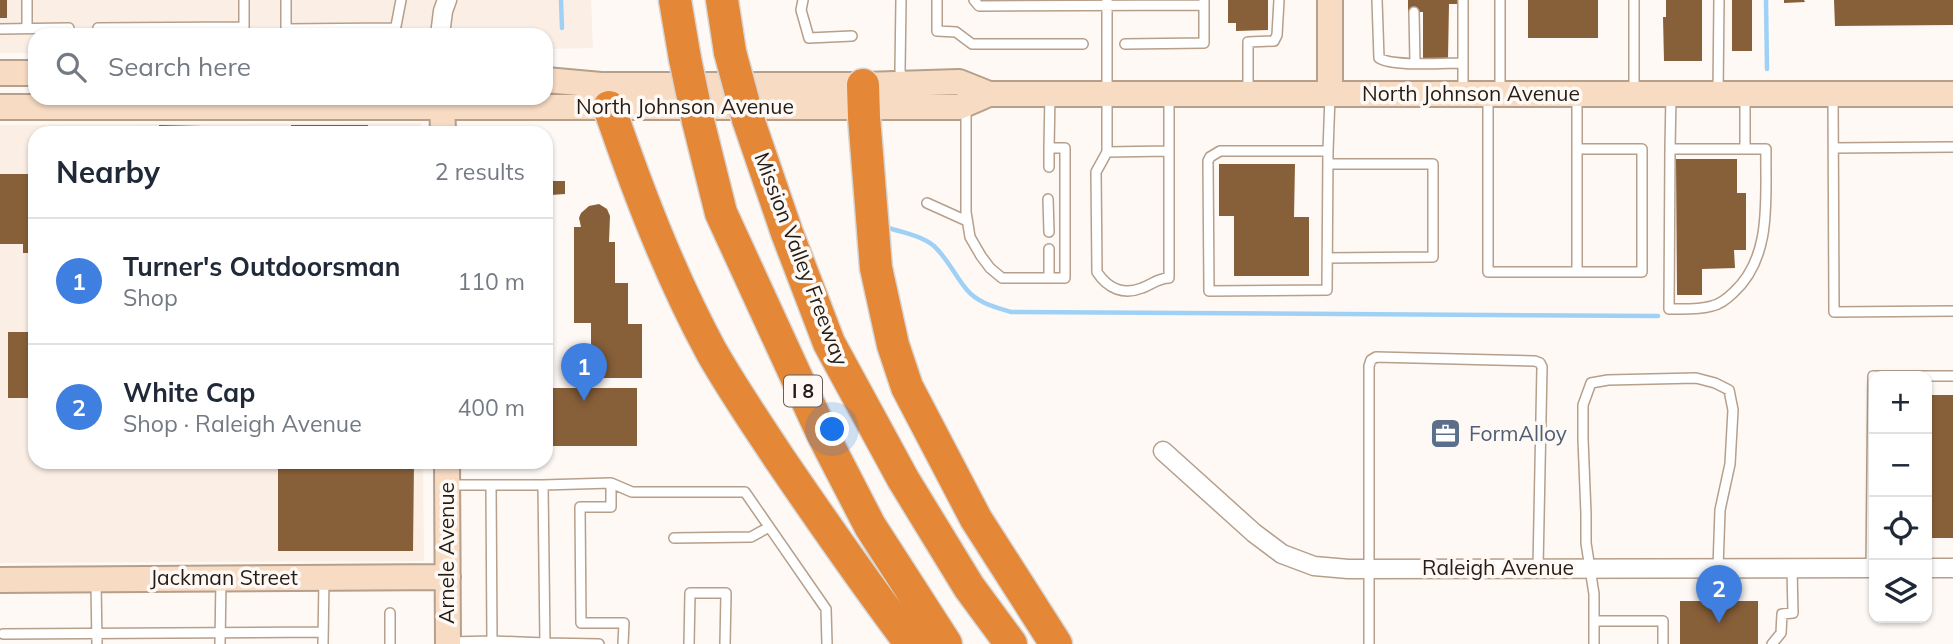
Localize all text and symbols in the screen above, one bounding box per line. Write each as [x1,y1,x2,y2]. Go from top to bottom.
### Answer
search box [28,28,553,105]
icon: search [52,48,90,86]
text: Search here [108,50,251,83]
street label: North Johnson Avenue [1362,80,1580,106]
street label: North Johnson Avenue [576,93,794,119]
street label: Mission Valley Freeway [749,148,855,369]
text: Nearby [56,153,160,191]
text: 2 results [435,157,525,186]
text: Turner's Outdoorsman [123,250,400,283]
text: 1 [72,267,86,296]
text: 110 m [457,267,525,296]
text: Shop [123,283,178,312]
pin: 1 [561,343,607,401]
map controls [1869,371,1932,623]
button: + [1869,371,1932,434]
text: White Cap [123,376,255,409]
road number: I 8 [784,376,822,406]
text: 2 [72,393,86,422]
text: 400 m [457,393,525,422]
text: Shop · Raleigh Avenue [123,409,362,438]
your location [815,412,849,446]
office icon: FormAlloy [1429,417,1463,451]
place label: FormAlloy [1469,420,1567,446]
button: − [1869,434,1932,497]
street label: Arnele Avenue [433,482,459,624]
button: locate [1869,497,1932,560]
street label: Raleigh Avenue [1422,554,1574,580]
button: layers [1869,560,1932,623]
street label: Jackman Street [150,564,298,590]
pin: 2 [1696,565,1742,623]

